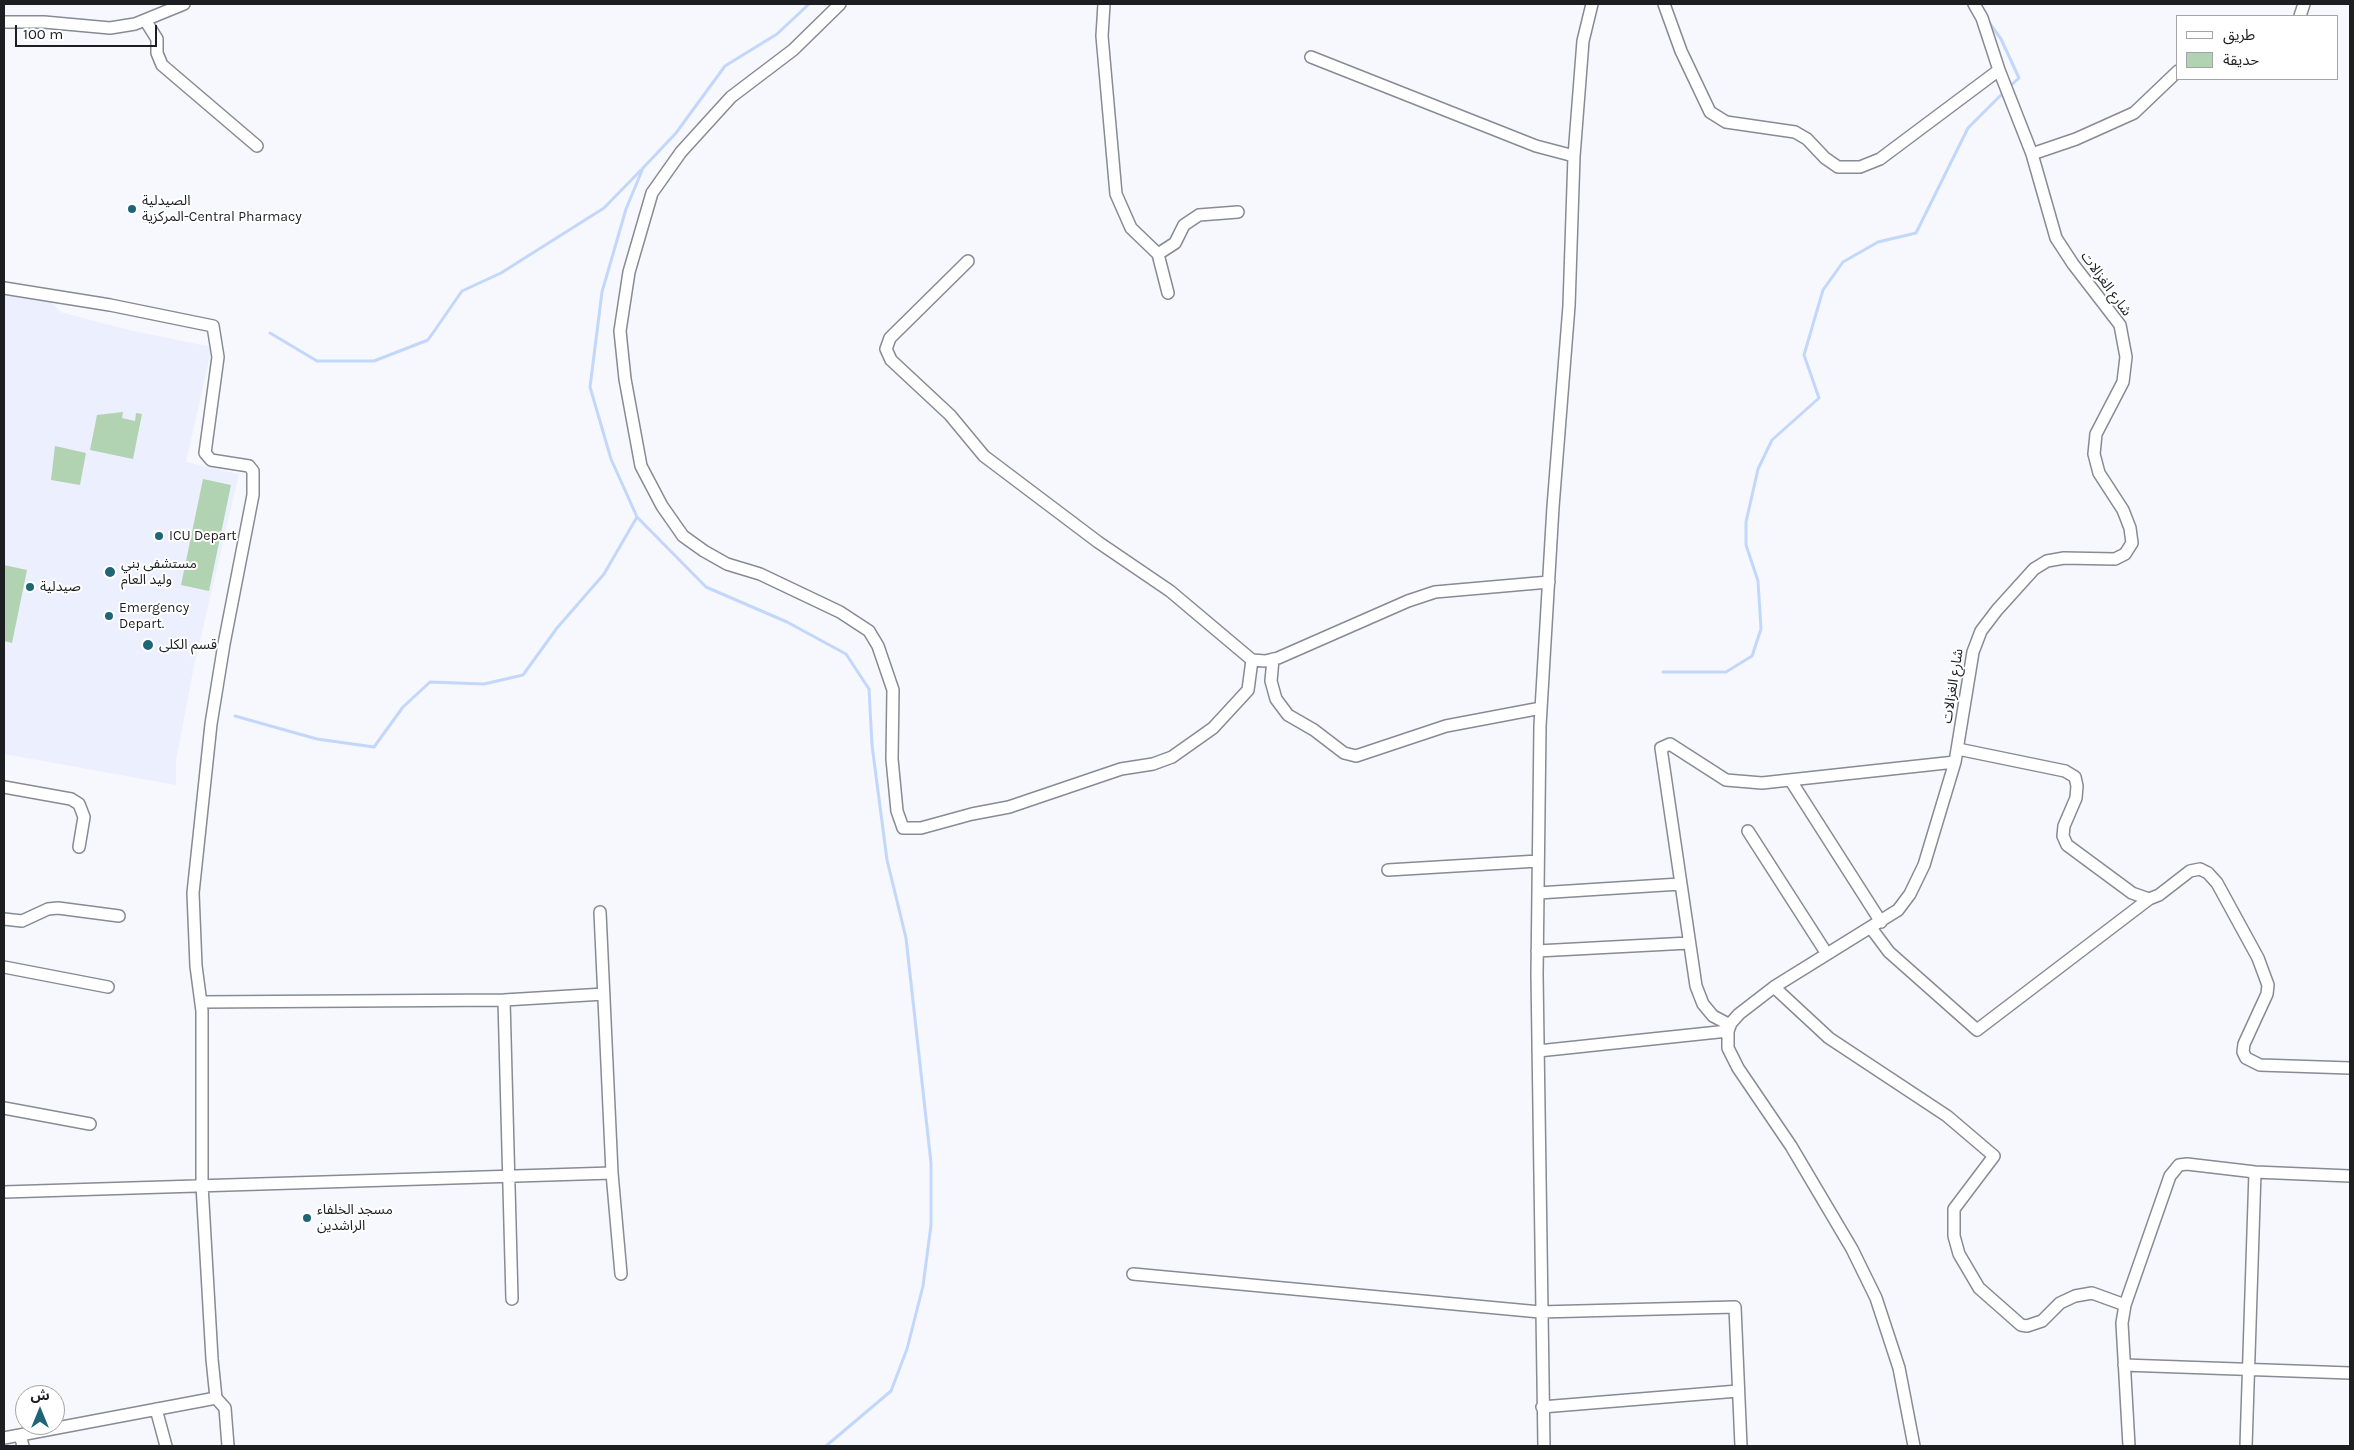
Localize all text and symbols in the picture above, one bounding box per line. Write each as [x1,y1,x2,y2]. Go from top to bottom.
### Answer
scale bar [18,15,160,47]
legend [2176,15,2339,80]
text: 100 m [23,25,63,43]
text: طريق [2223,26,2255,44]
text: حديقة [2223,51,2259,69]
place label: الصيدلية المركزية-Central Pharmacy [142,193,302,226]
marker: الصيدلية المركزية-Central Pharmacy [126,203,138,215]
street label: شارع الغزالات [2077,249,2135,319]
place label: ICU Depart [169,528,237,544]
marker: ICU Depart [153,530,165,542]
place label: مستشفى بني وليد العام [121,556,197,588]
marker: مستشفى بني وليد العام [103,565,117,579]
place label: صيدلية [40,579,81,595]
marker: صيدلية [24,581,36,593]
place label: Emergency Depart. [119,600,189,632]
marker: Emergency Depart. [103,610,115,622]
place label: قسم الكلى [159,637,217,653]
marker: قسم الكلى [141,638,155,652]
street label: شارع الغزالات [1939,647,1967,725]
place label: مسجد الخلفاء الراشدين [317,1202,393,1234]
marker: مسجد الخلفاء الراشدين [301,1212,313,1224]
north arrow [15,1385,65,1435]
text: ش [30,1387,50,1404]

